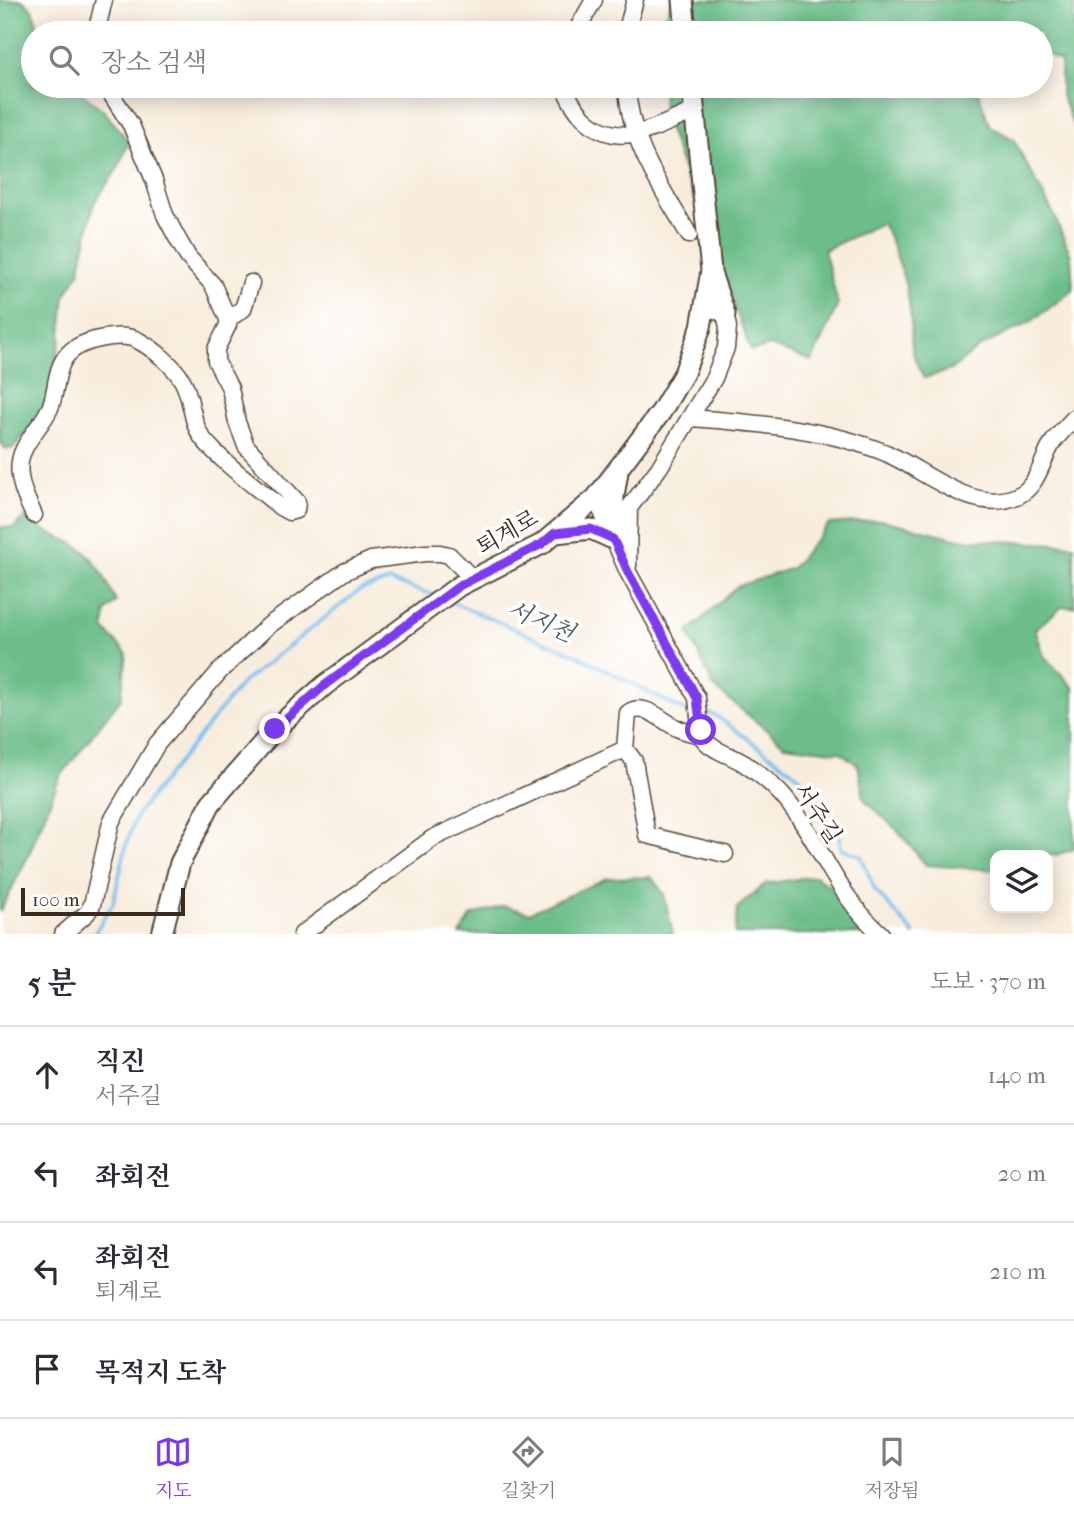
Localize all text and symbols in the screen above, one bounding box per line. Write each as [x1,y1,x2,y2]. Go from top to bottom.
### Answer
search box [21,21,1053,98]
icon: search [45,41,83,79]
text: 장소 검색 [101,47,207,78]
street label: 퇴계로 [472,504,543,561]
water label: 서지천 [504,595,580,648]
route end [259,713,290,744]
route start [685,714,716,745]
street label: 서주길 [788,778,847,848]
map controls [990,850,1053,913]
button: layers [990,850,1053,913]
scale bar [21,885,186,917]
text: 100 m [32,889,80,911]
text: 5 분 [28,966,76,1001]
text: 도보 · 370 m [930,968,1046,995]
text: 직진 [95,1046,145,1077]
icon: ahead [28,1056,66,1094]
text: 140 m [987,1062,1046,1089]
text: 서주길 [95,1082,162,1109]
icon: left [28,1154,66,1192]
text: 20 m [997,1160,1046,1187]
text: 좌회전 [95,1161,170,1192]
text: 좌회전 [95,1242,170,1273]
icon: left [28,1252,66,1290]
text: 210 m [989,1258,1046,1285]
text: 퇴계로 [95,1278,162,1305]
icon: arrive [28,1350,66,1388]
text: 목적지 도착 [95,1357,226,1388]
tab: 지도 [154,1433,192,1502]
tab: 길찾기 [501,1433,556,1502]
tab: 저장됨 [865,1433,920,1502]

